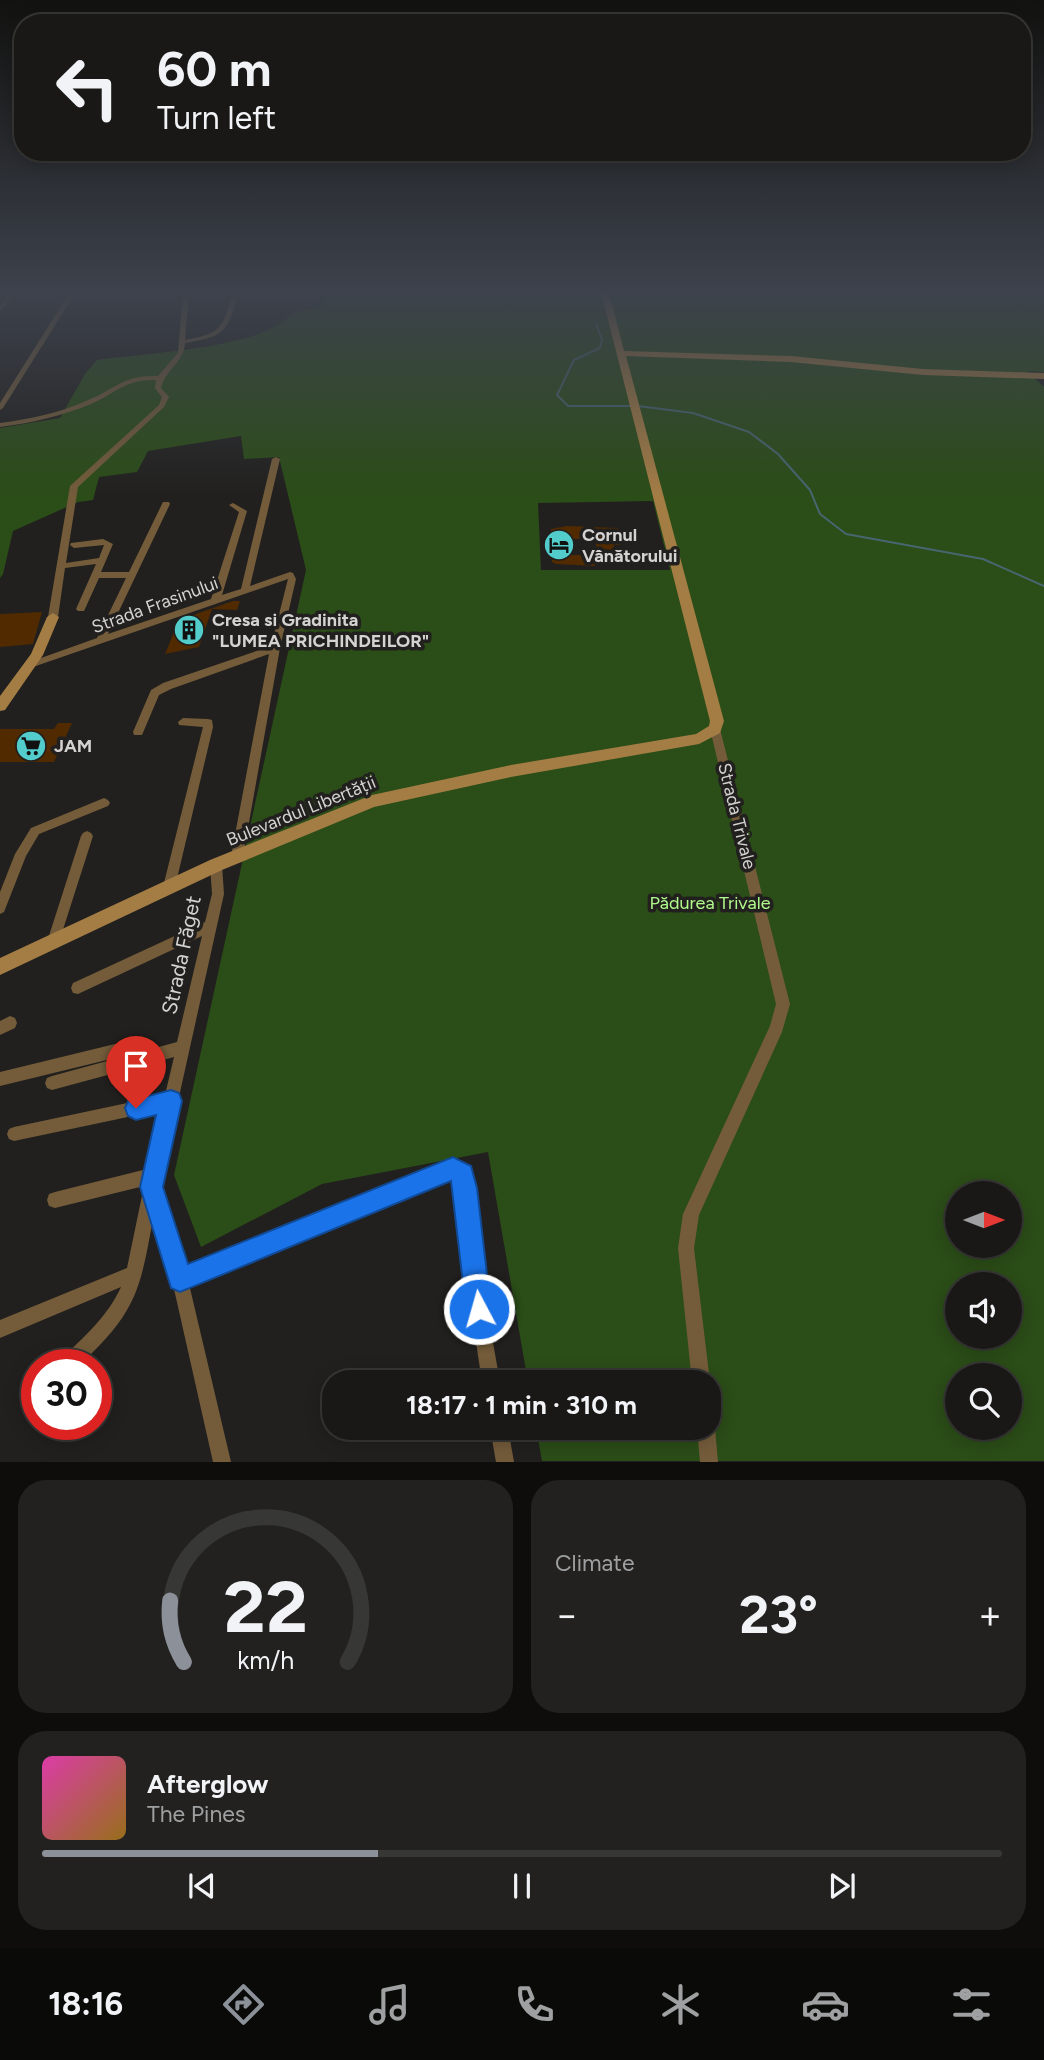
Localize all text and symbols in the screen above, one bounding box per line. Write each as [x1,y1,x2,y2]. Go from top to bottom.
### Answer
text: 60 m [157,39,272,98]
icon: left [42,42,133,133]
text: Turn left [157,99,276,137]
place label: Cornul Vânătorului [582,524,677,567]
hotel icon: Cornul Vânătorului [542,528,576,562]
street label: Strada Frasinului [89,572,221,638]
place label: Cresa si Gradinita "LUMEA PRICHINDEILOR" [212,609,429,652]
building icon: Cresa si Gradinita "LUMEA PRICHINDEILOR" [172,613,206,647]
supermarket icon: JAM [14,729,48,763]
place label: JAM [54,735,92,757]
street label: Strada Trivale [713,761,761,872]
street label: Bulevardul Libertății [223,771,379,851]
park label: Pădurea Trivale [649,892,771,914]
street label: Strada Făget [156,893,206,1017]
pin [106,1036,166,1108]
icon: arrive [117,1047,155,1085]
north arrow [945,1181,1022,1258]
map controls [945,1181,1022,1440]
position arrow [442,1272,516,1346]
button: sound [945,1272,1022,1349]
speed limit sign: 30 [21,1349,112,1440]
button: search [945,1363,1022,1440]
text: 18:17 · 1 min · 310 m [406,1389,637,1421]
text: Climate [555,1549,634,1577]
text: 22 [223,1564,308,1651]
text: 23° [739,1584,818,1646]
text: − [555,1592,579,1638]
text: + [978,1592,1002,1638]
text: km/h [237,1645,294,1675]
text: Afterglow [147,1768,269,1800]
text: The Pines [147,1800,246,1828]
icon: previous [183,1867,221,1905]
icon: pause [503,1867,541,1905]
icon: next [823,1867,861,1905]
icon: directions [219,1980,268,2029]
icon: music [365,1980,414,2029]
icon: phone [510,1980,559,2029]
icon: climate [656,1980,705,2029]
icon: car [801,1980,850,2029]
icon: filters [947,1980,996,2029]
text: 18:16 [48,1985,123,2023]

